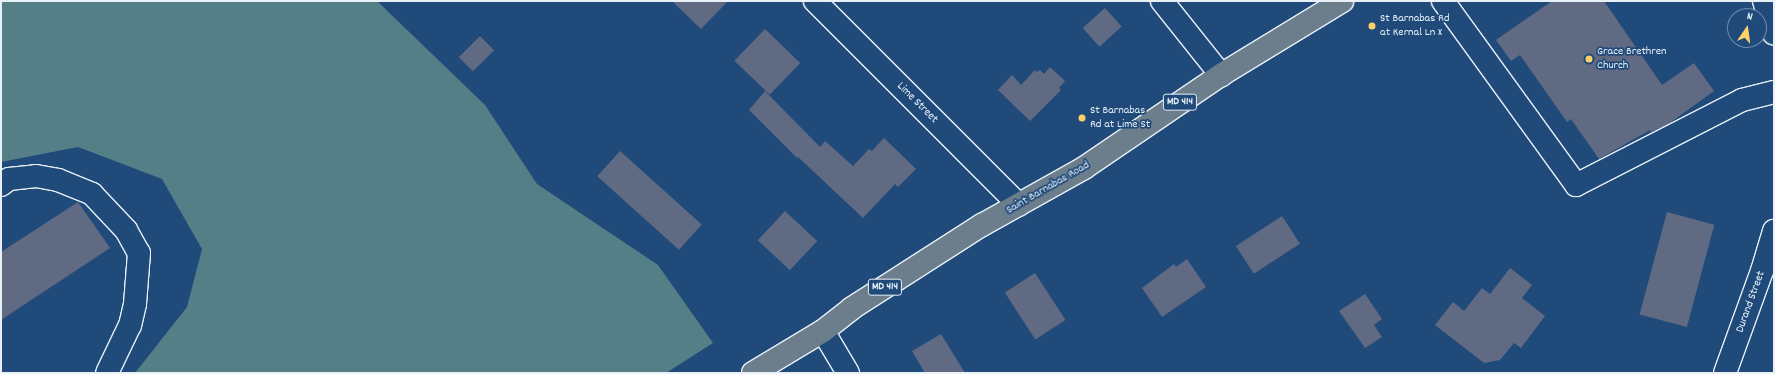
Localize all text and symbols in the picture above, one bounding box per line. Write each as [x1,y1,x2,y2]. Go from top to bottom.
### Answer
north arrow [1727,8,1767,48]
text: N [1745,9,1754,26]
place label: St Barnabas Rd at Kernal Ln X [1380,12,1450,40]
marker: St Barnabas Rd at Kernal Ln X [1367,21,1377,31]
place label: Grace Brethren Church [1597,45,1667,73]
marker: Grace Brethren Church [1584,54,1594,64]
street label: Lime Street [893,79,941,127]
road number: MD 414 [1162,93,1198,111]
place label: St Barnabas Rd at Lime St [1090,104,1150,132]
marker: St Barnabas Rd at Lime St [1077,113,1087,123]
street label: Saint Barnabas Road [1004,158,1092,218]
street label: Durand Street [1733,269,1769,335]
road number: MD 414 [867,278,903,296]

